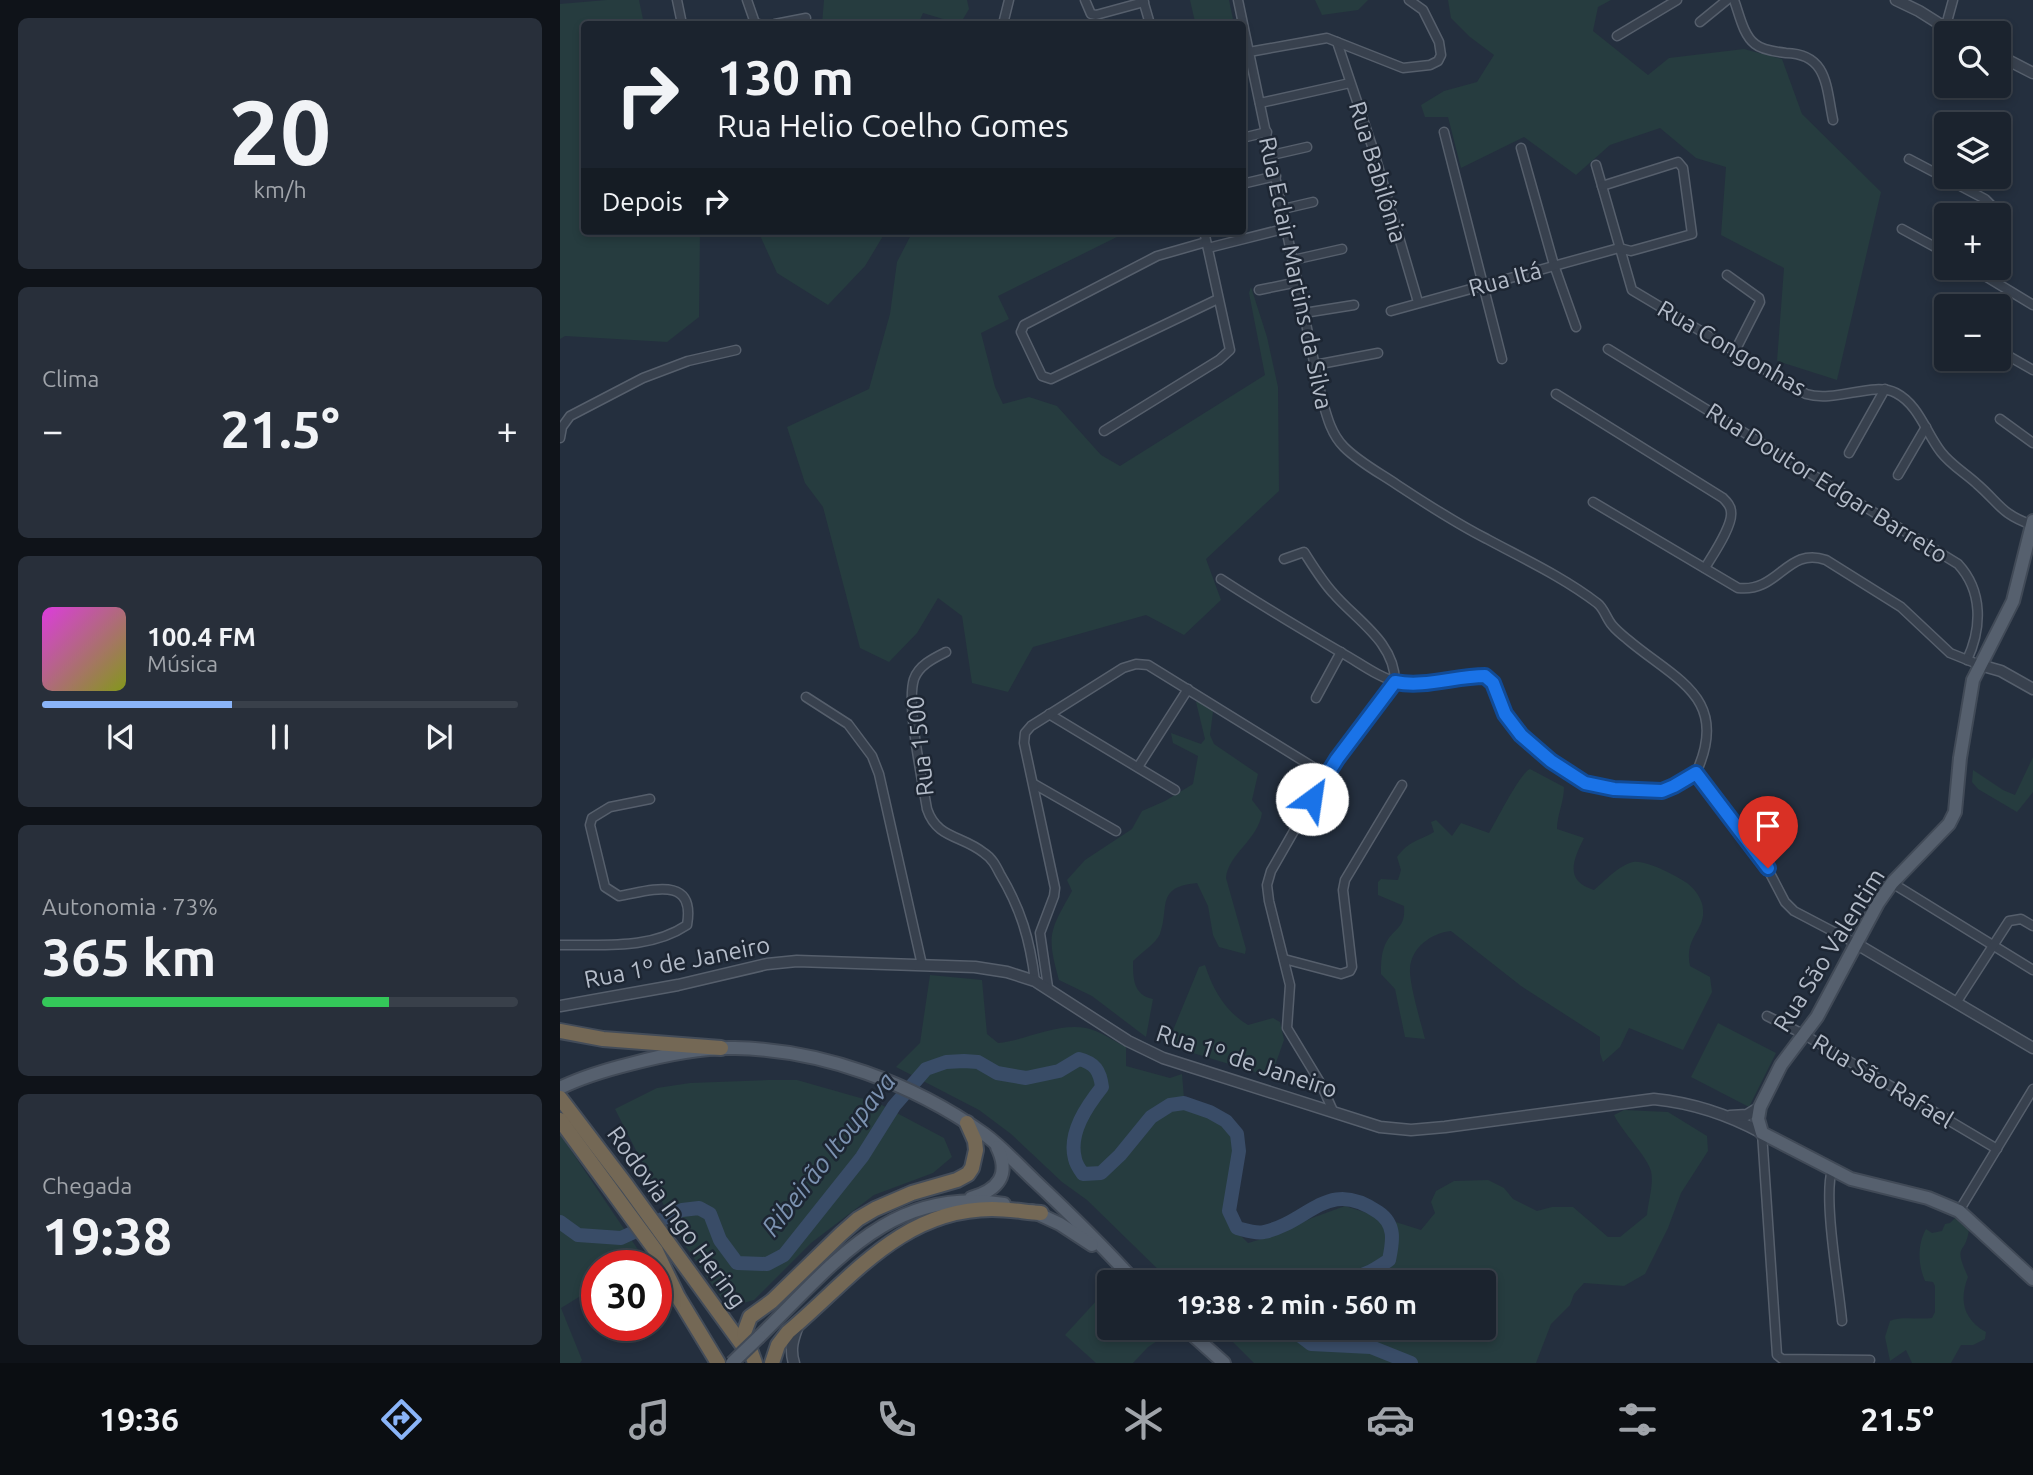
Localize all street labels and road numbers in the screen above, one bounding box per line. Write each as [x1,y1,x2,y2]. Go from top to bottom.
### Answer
street label: Rua Babilônia [1344,98,1412,246]
street label: Rua Eclair Martins da Silva [1254,134,1338,412]
street label: Rua Itá [1466,256,1544,302]
street label: Rua Congonhas [1653,295,1811,401]
street label: Rua Doutor Edgar Barreto [1701,397,1953,569]
street label: Rua 1500 [901,695,939,797]
street label: Rua São Valentim [1768,863,1890,1037]
street label: Rua 1º de Janeiro [582,931,772,993]
street label: Rua 1º de Janeiro [1153,1019,1341,1103]
street label: Rua São Rafael [1808,1028,1958,1134]
street label: Rodovia Ingo Hering [602,1121,752,1313]

